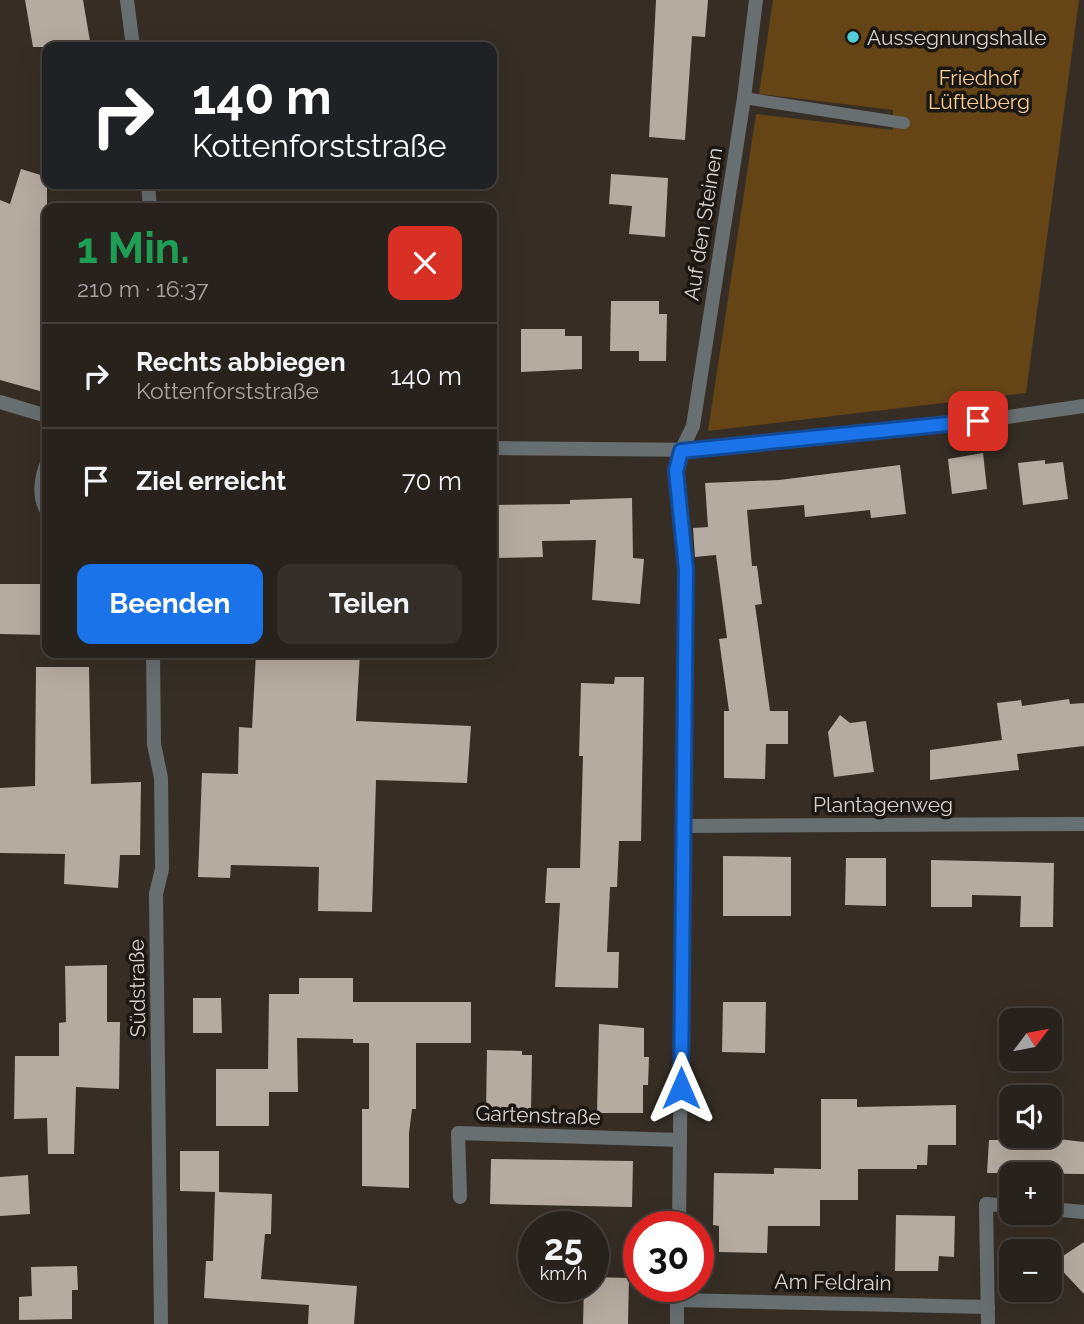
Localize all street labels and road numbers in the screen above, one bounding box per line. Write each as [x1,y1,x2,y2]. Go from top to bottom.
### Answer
street label: Auf den Steinen [679,146,727,302]
street label: Plantagenweg [813,792,953,817]
street label: Südstraße [124,939,150,1037]
street label: Gartenstraße [475,1100,601,1130]
street label: Am Feldrain [774,1268,892,1296]

